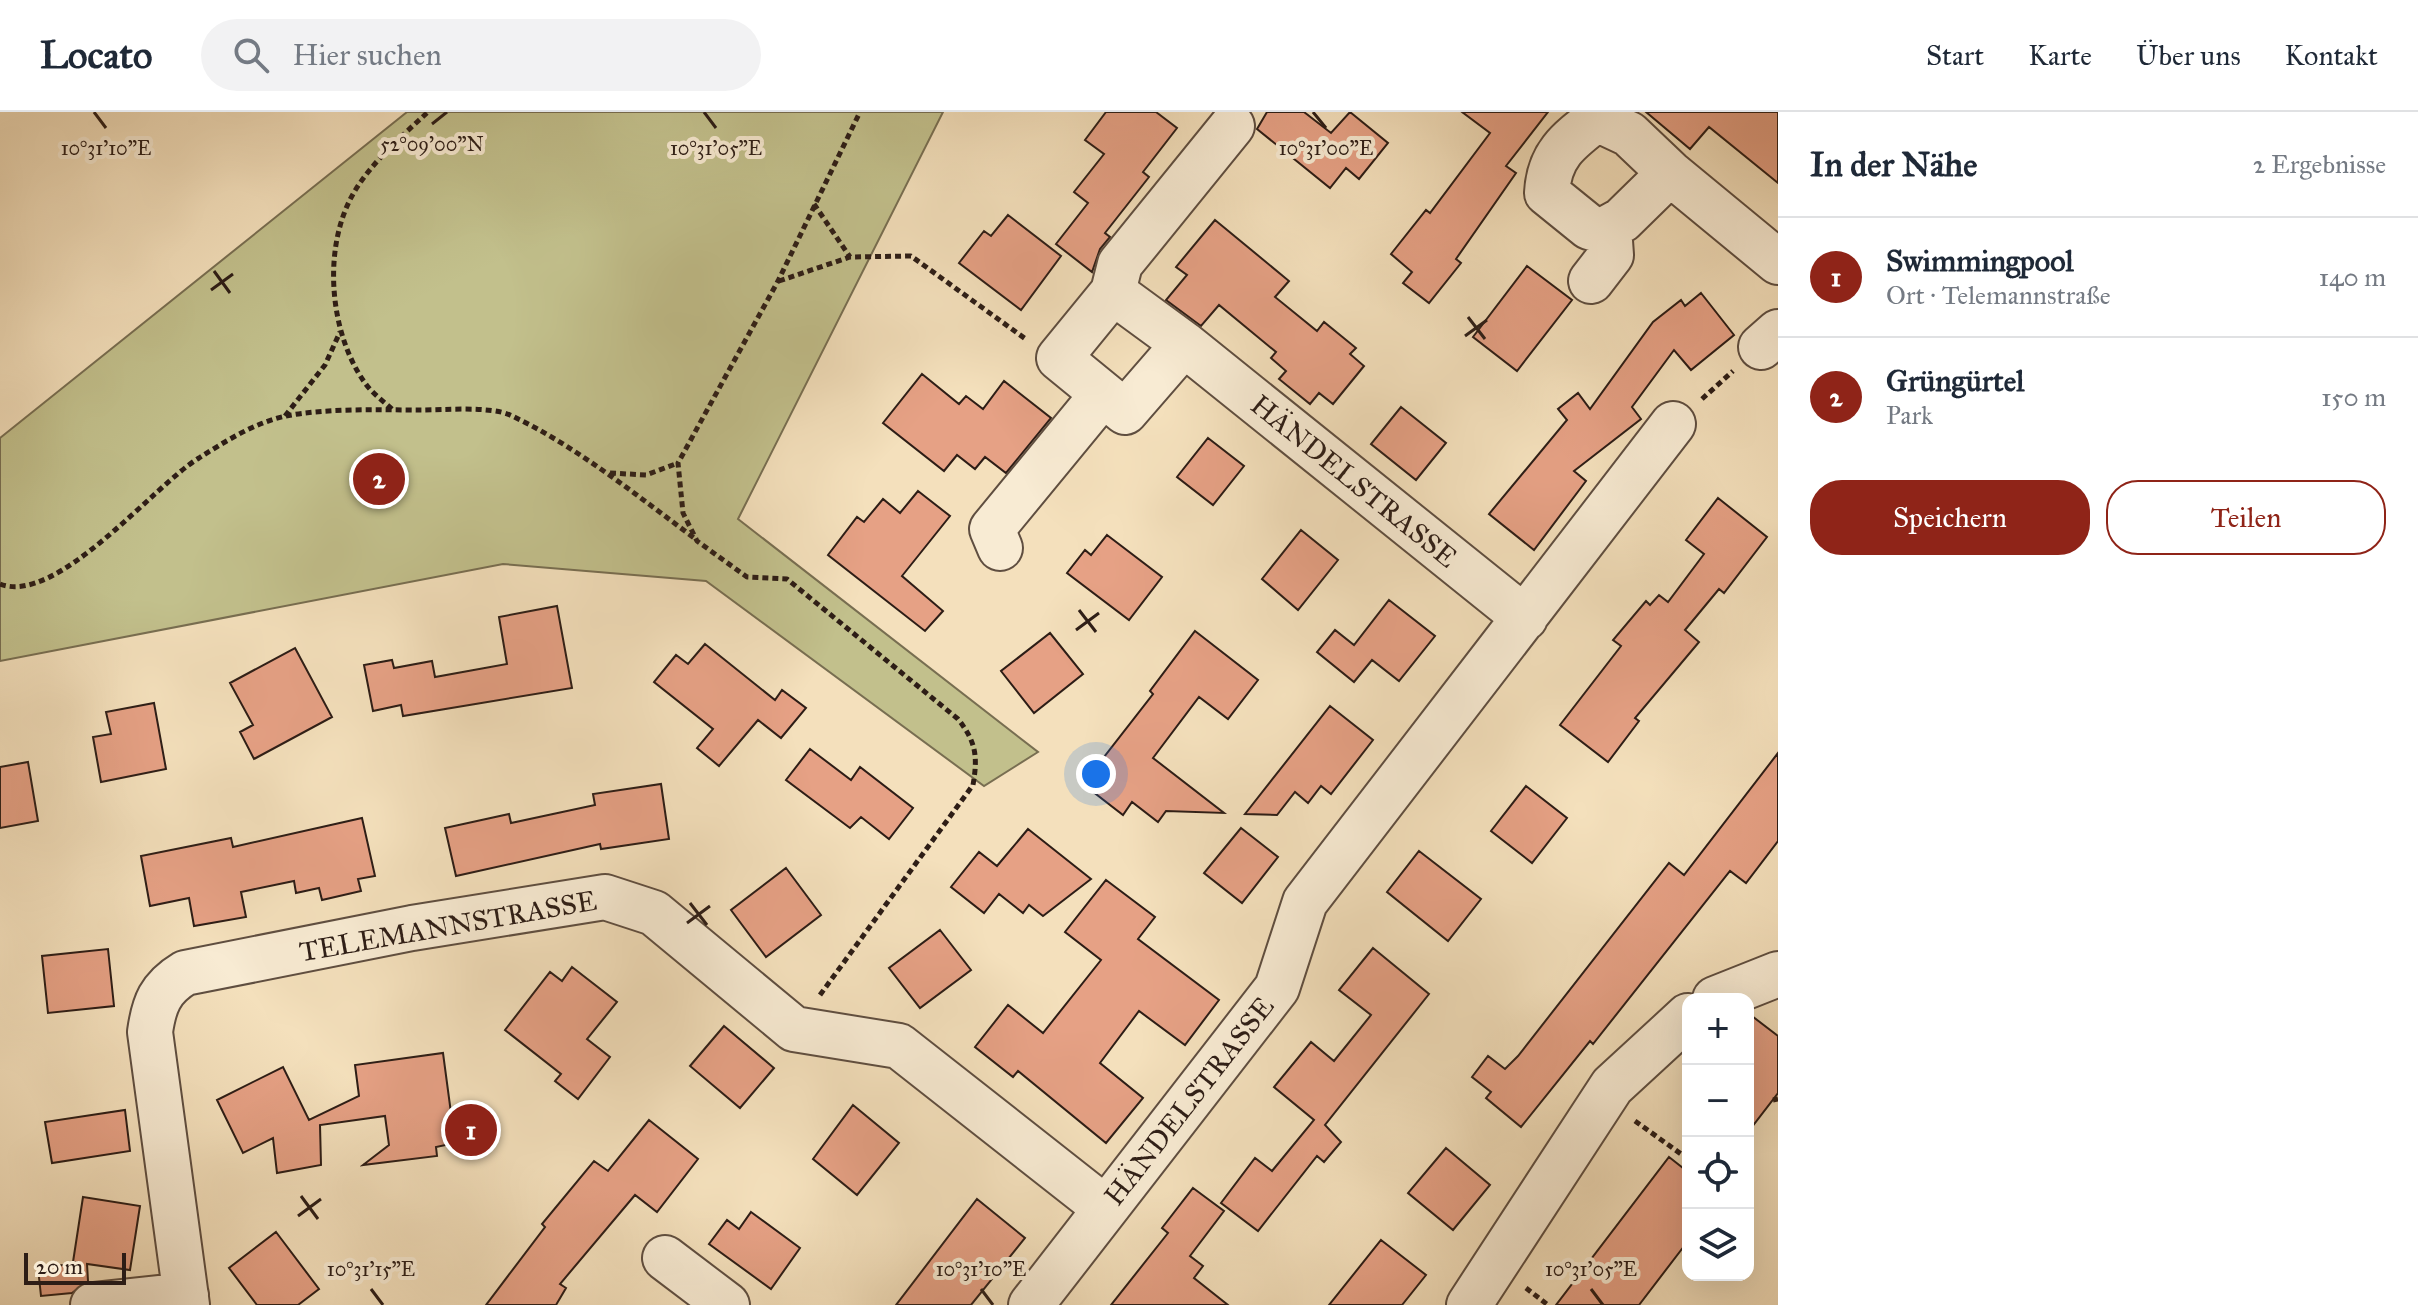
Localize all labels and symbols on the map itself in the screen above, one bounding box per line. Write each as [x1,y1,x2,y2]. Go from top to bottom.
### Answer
text: 52°09'00"N [380,132,484,156]
text: 10°31'10"E [61,136,151,160]
text: 10°31'05"E [670,136,762,160]
text: 10°31'00"E [1279,136,1373,160]
street label: HÄNDELSTRASSE [1244,387,1464,575]
pin: 2 [353,449,405,509]
your location [1076,754,1116,794]
street label: TELEMANNSTRASSE [297,883,599,969]
street label: HÄNDELSTRASSE [1097,990,1281,1212]
pin: 1 [445,1100,497,1160]
scale bar [24,1249,126,1285]
text: 10°31'15"E [327,1257,415,1281]
text: 10°31'10"E [936,1257,1026,1281]
text: 10°31'05"E [1545,1257,1637,1281]

